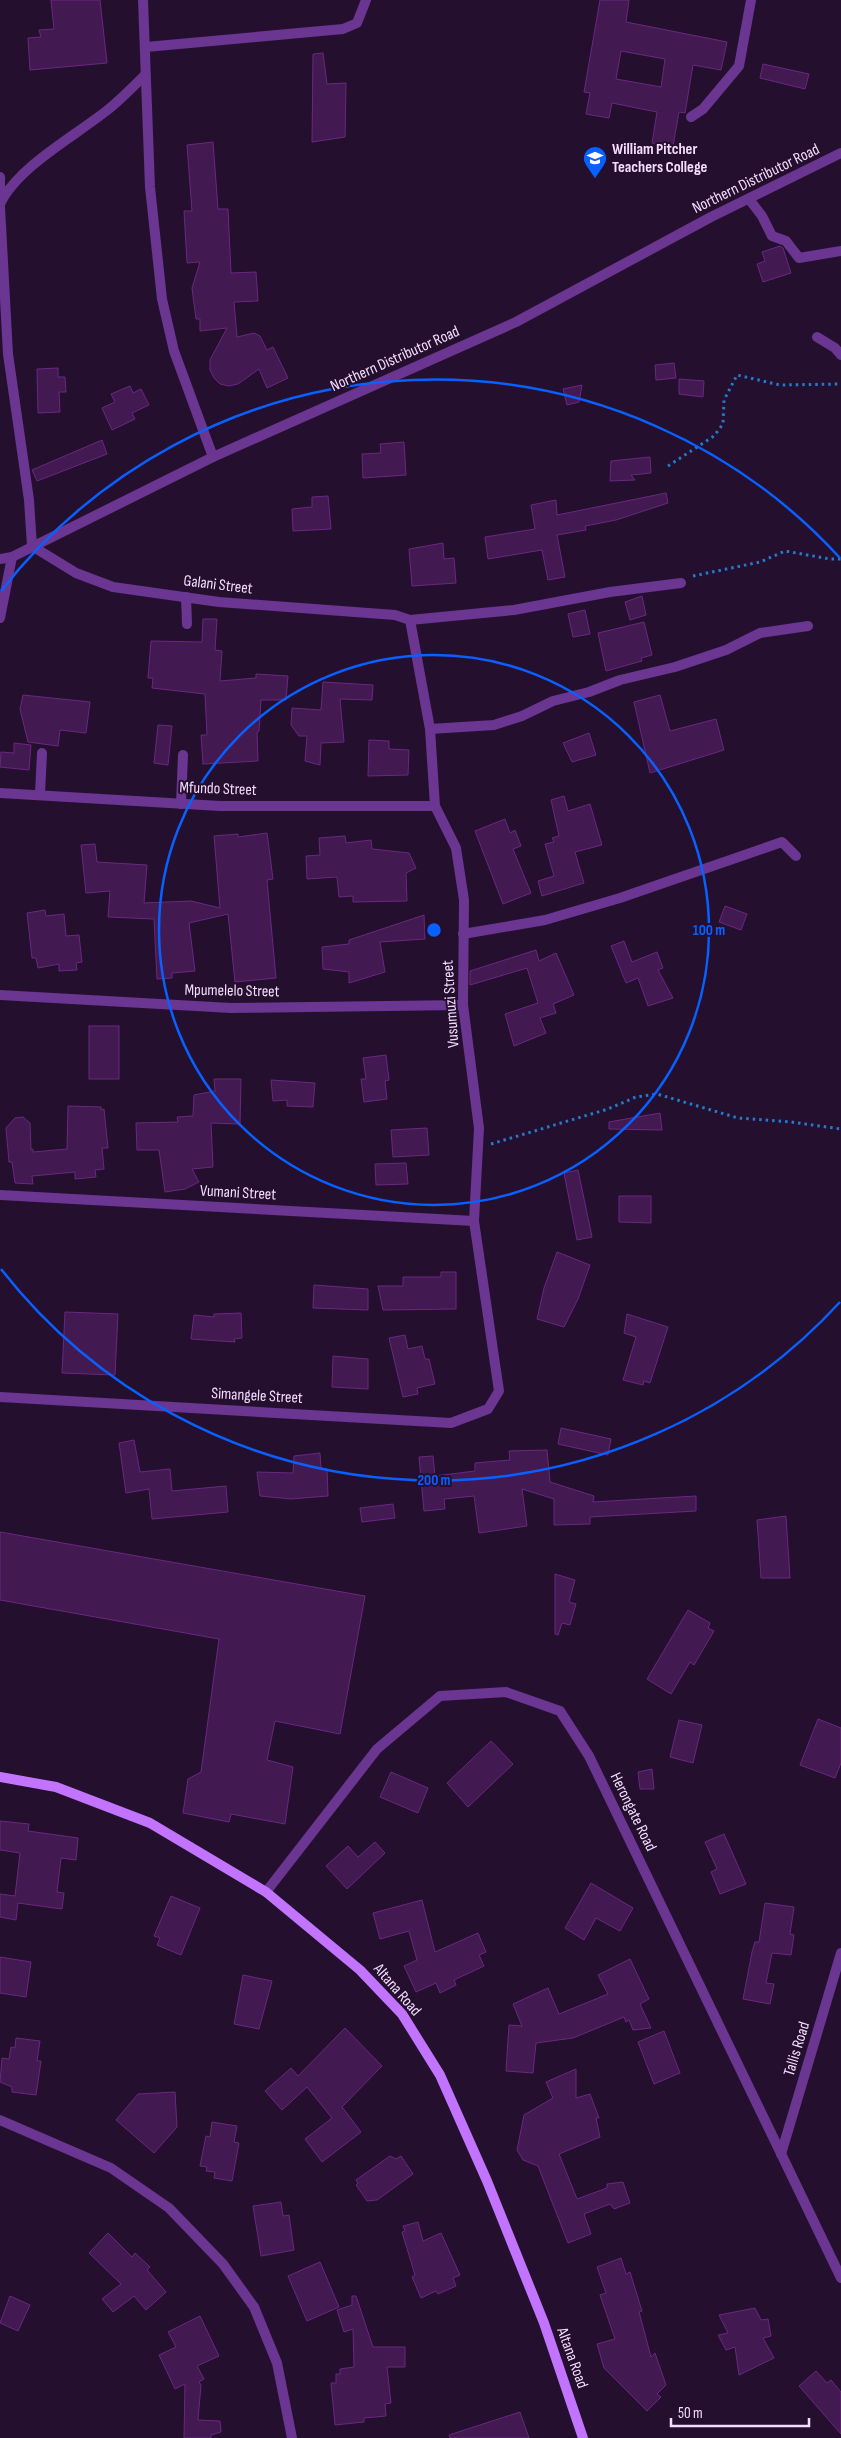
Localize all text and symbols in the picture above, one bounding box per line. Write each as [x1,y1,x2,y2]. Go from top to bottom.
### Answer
place label: William Pitcher Teachers College [612,140,708,177]
street label: Northern Distributor Road [689,140,823,218]
school or university icon: William Pitcher Teachers College [582,145,608,179]
street label: Northern Distributor Road [328,322,462,396]
street label: Galani Street [182,571,254,599]
street label: Mfundo Street [179,778,257,800]
centre of rings [425,921,443,939]
text: 100 m [693,921,725,940]
street label: Vusumuzi Street [438,959,464,1049]
street label: Mpumelelo Street [184,981,280,1001]
street label: Vumani Street [199,1182,277,1204]
street label: Simangele Street [211,1384,303,1408]
text: 200 m [417,1471,451,1490]
street label: Herongate Road [606,1770,660,1854]
street label: Altana Road [368,1959,425,2020]
street label: Tallis Road [780,2020,814,2078]
street label: Altana Road [552,2324,592,2391]
scale bar [671,2396,808,2428]
text: 50 m [678,2404,703,2423]

